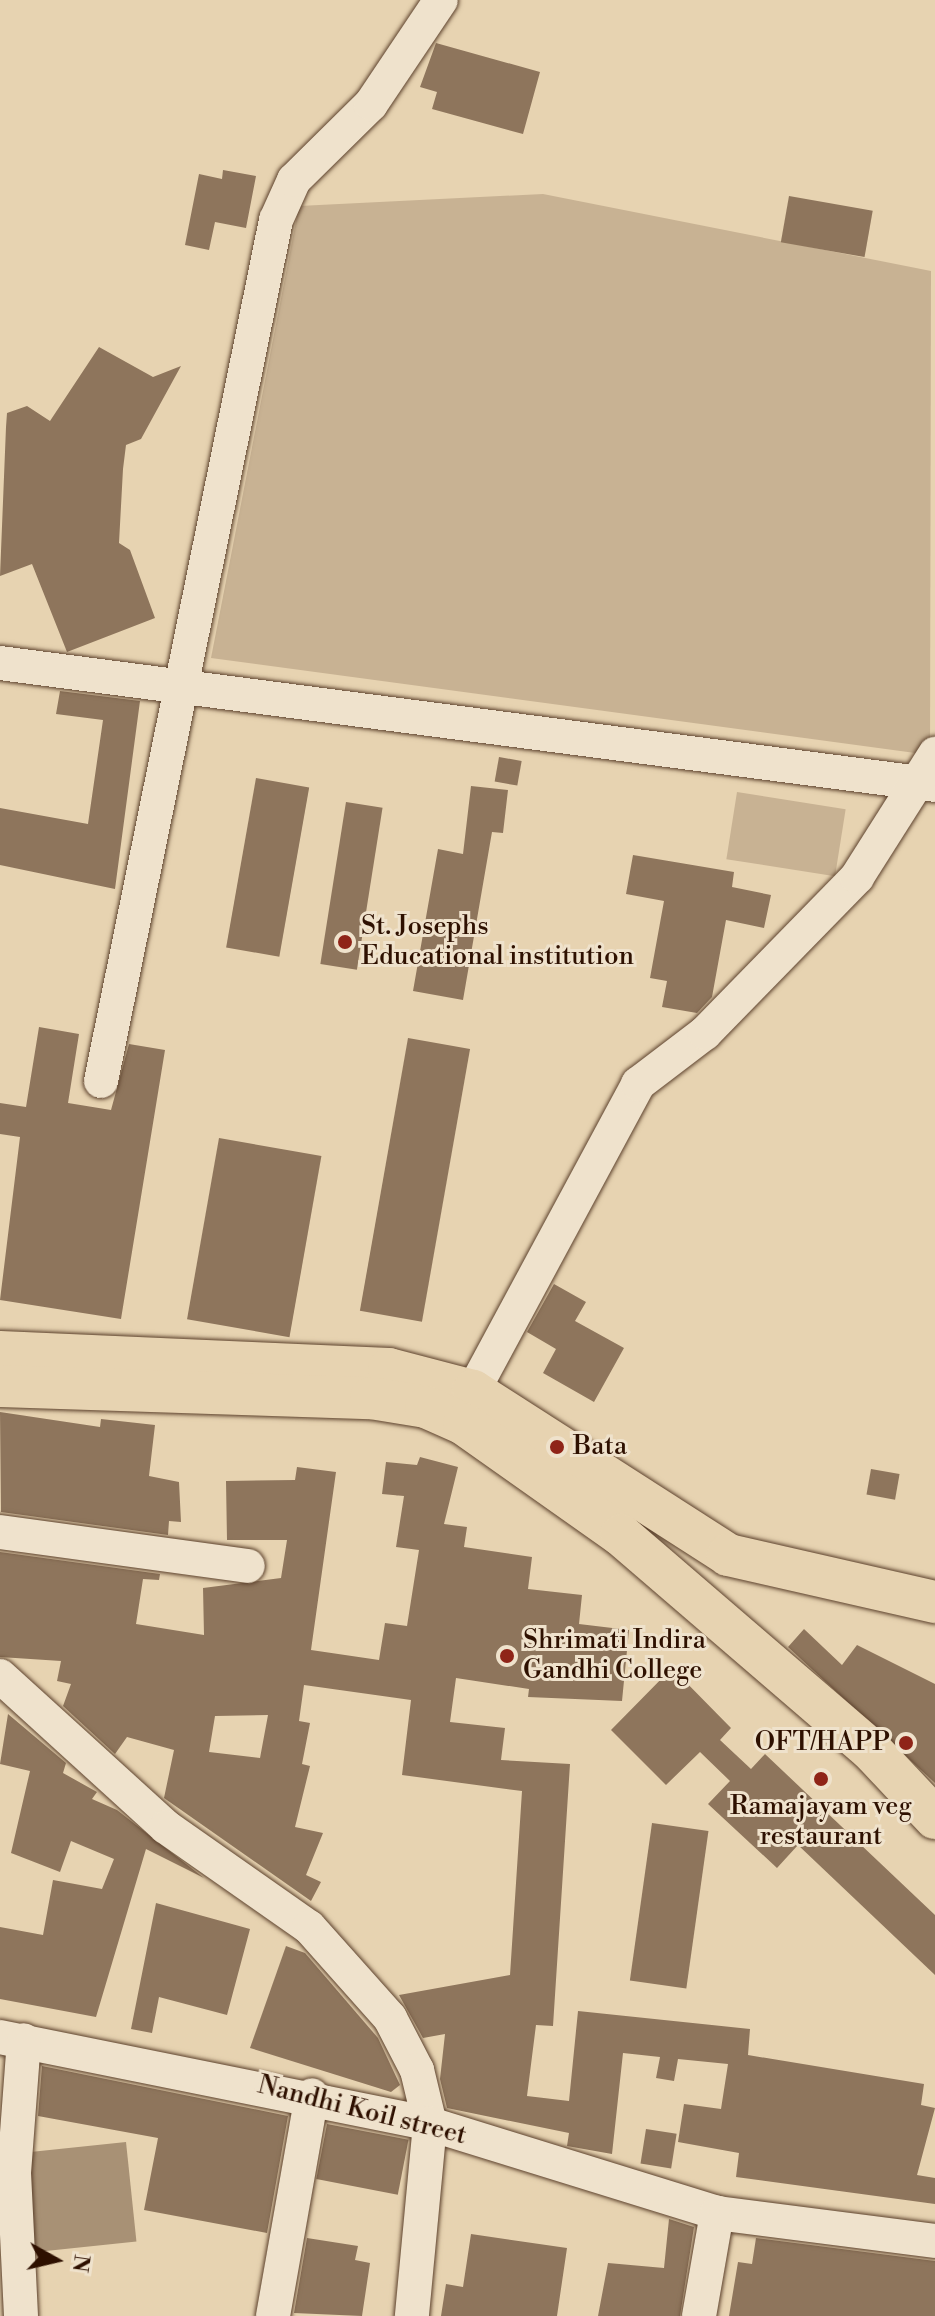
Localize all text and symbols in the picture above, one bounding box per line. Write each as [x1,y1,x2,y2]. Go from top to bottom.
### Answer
place label: St. Josephs Educational institution [361,911,634,972]
marker: St. Josephs Educational institution [336,933,354,951]
place label: Bata [573,1431,627,1463]
marker: Bata [548,1438,566,1456]
place label: Shrimati Indira Gandhi College [523,1625,706,1686]
marker: Shrimati Indira Gandhi College [498,1647,516,1665]
place label: OFT/HAPP [755,1727,890,1759]
marker: OFT/HAPP [897,1734,915,1752]
marker: Ramajayam veg restaurant [812,1770,830,1788]
place label: Ramajayam veg restaurant [730,1791,912,1852]
street label: Nandhi Koil street [254,2070,470,2152]
north arrow [16,2220,96,2300]
text: N [66,2253,95,2274]

